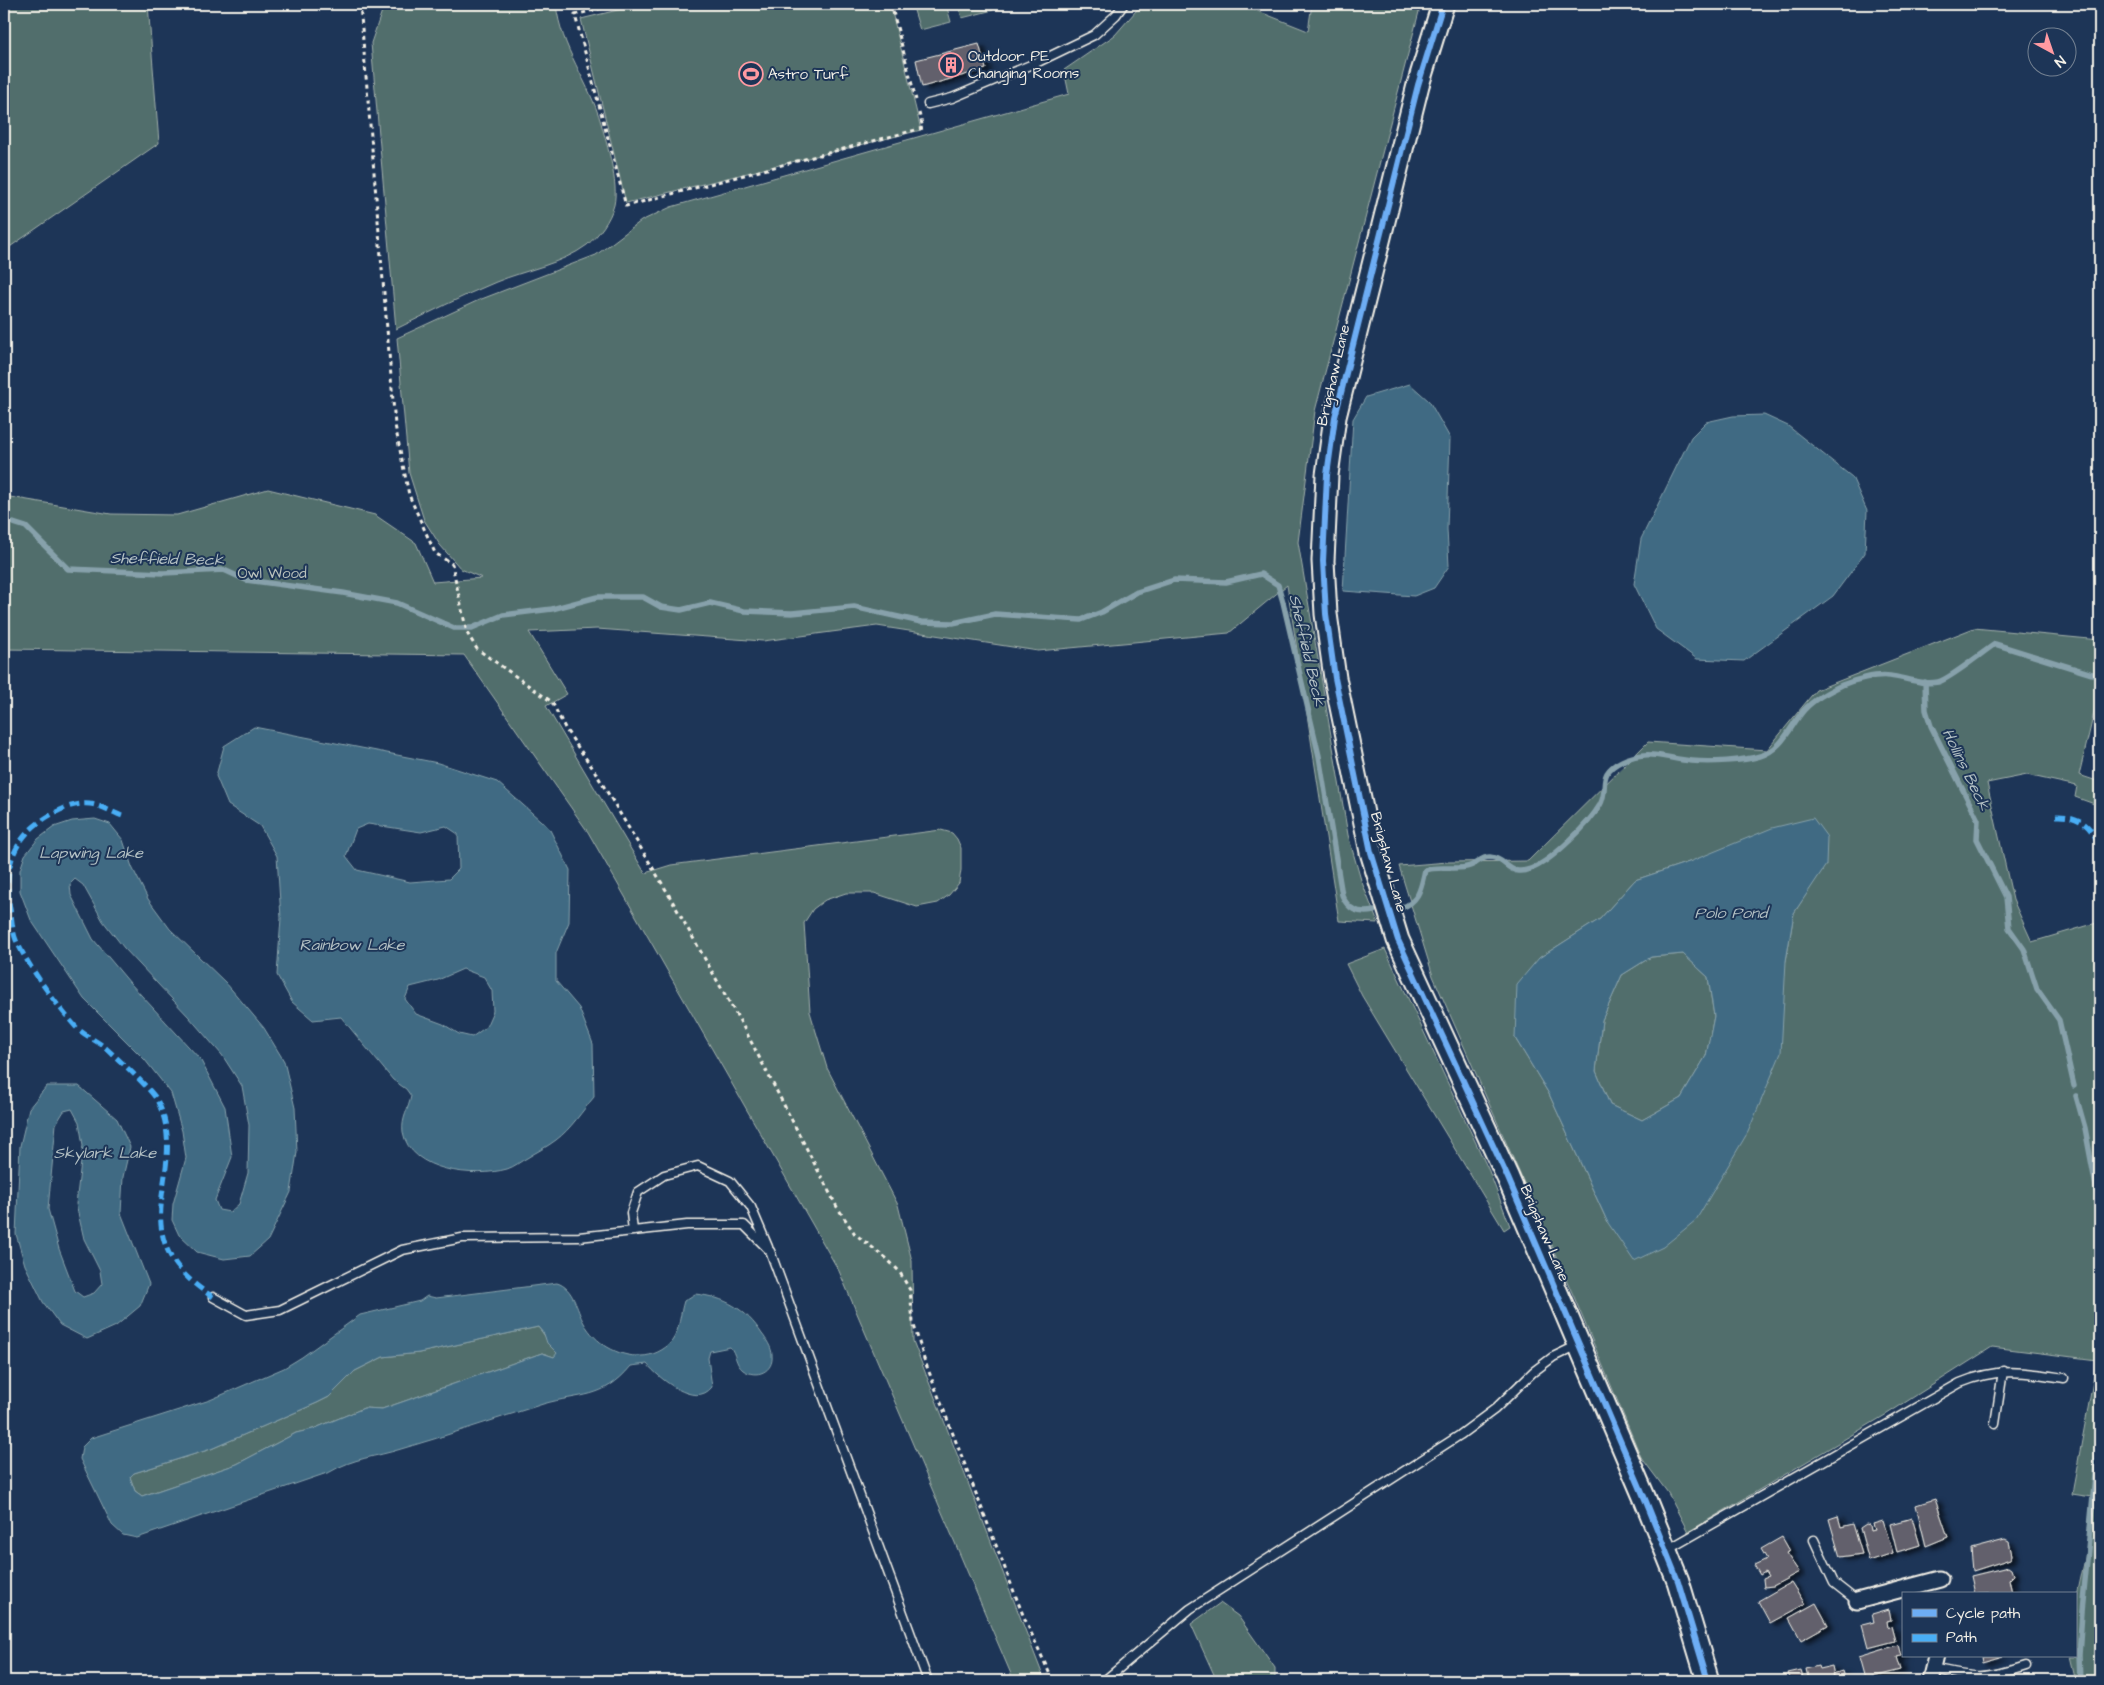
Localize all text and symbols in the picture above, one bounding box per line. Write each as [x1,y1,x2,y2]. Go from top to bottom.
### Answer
north arrow [2026,28,2076,78]
place label: Outdoor PE Changing Rooms [968,46,1080,85]
text: N [2050,51,2070,72]
building icon: Outdoor PE Changing Rooms [938,52,964,78]
sports icon: Astro Turf [738,61,764,87]
place label: Astro Turf [768,64,848,85]
street label: Brigshaw Lane [1312,322,1356,428]
water label: Sheffield Beck [110,547,225,571]
park label: Owl Wood [237,563,307,584]
water label: Sheffield Beck [1283,592,1331,709]
water label: Hollins Beck [1937,725,1996,815]
street label: Brigshaw Lane [1364,810,1412,915]
water label: Lapwing Lake [39,842,144,865]
water label: Polo Pond [1695,902,1770,924]
water label: Rainbow Lake [300,934,406,956]
water label: Skylark Lake [54,1142,158,1165]
street label: Brigshaw Lane [1514,1182,1574,1285]
legend [1902,1592,2076,1658]
text: Cycle path [1946,1603,2021,1625]
text: Path [1946,1627,1977,1648]

